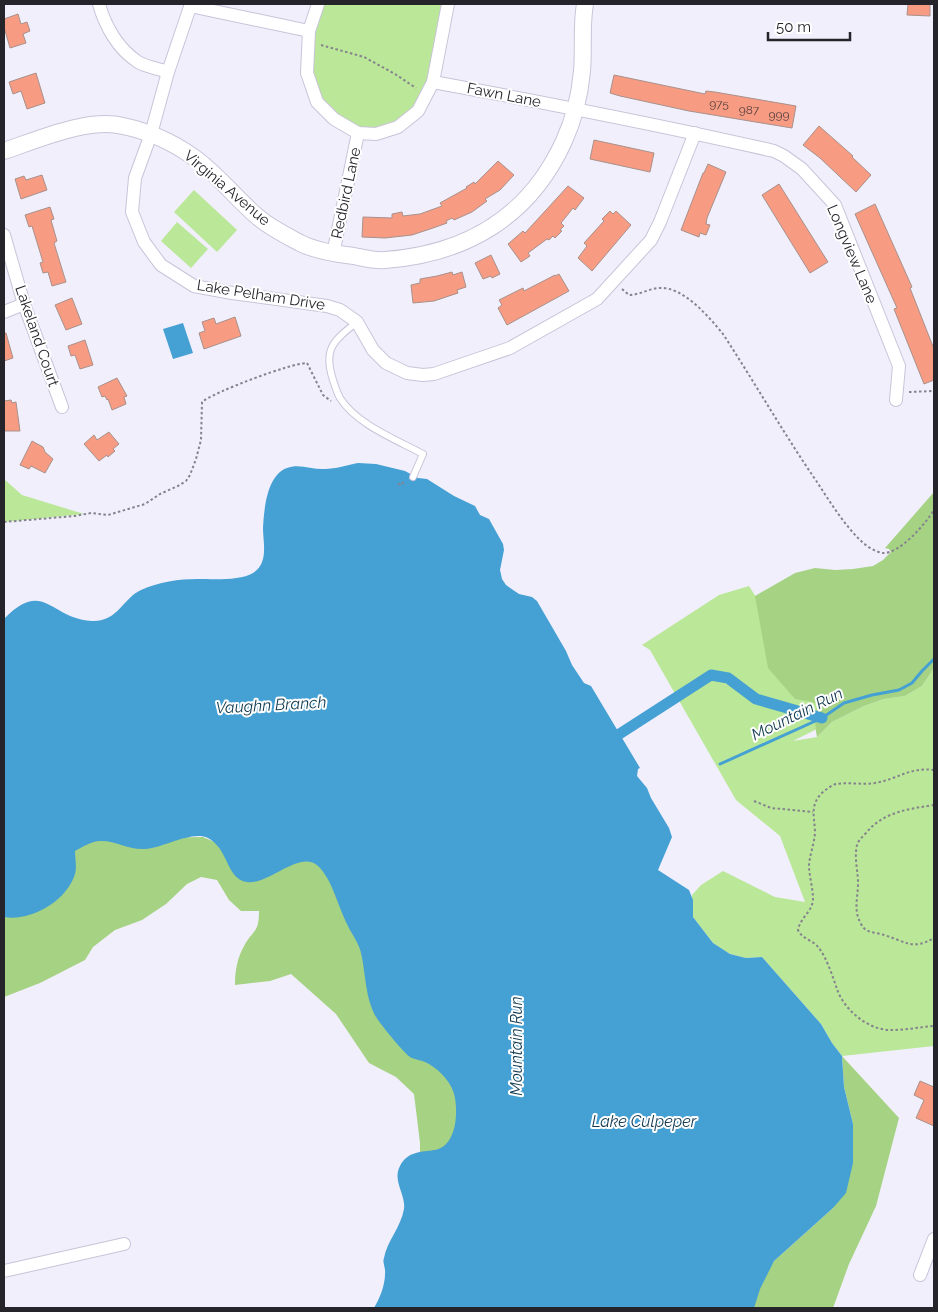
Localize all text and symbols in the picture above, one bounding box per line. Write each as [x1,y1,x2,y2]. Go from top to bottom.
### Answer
scale bar [768,10,850,42]
text: 50 m [776,18,811,36]
street label: Fawn Lane [465,79,543,111]
house number: 975 [709,97,729,111]
house number: 987 [739,103,760,117]
house number: 999 [768,108,790,122]
street label: Redbird Lane [328,146,365,240]
street label: Virginia Avenue [180,147,274,229]
street label: Longview Lane [823,202,881,306]
street label: Lake Pelham Drive [196,276,327,314]
street label: Lakeland Court [11,283,63,389]
water label: Mountain Run [748,684,846,744]
water label: Vaughn Branch [215,693,327,717]
water label: Mountain Run [507,996,526,1096]
water label: Lake Culpeper [592,1112,697,1131]

